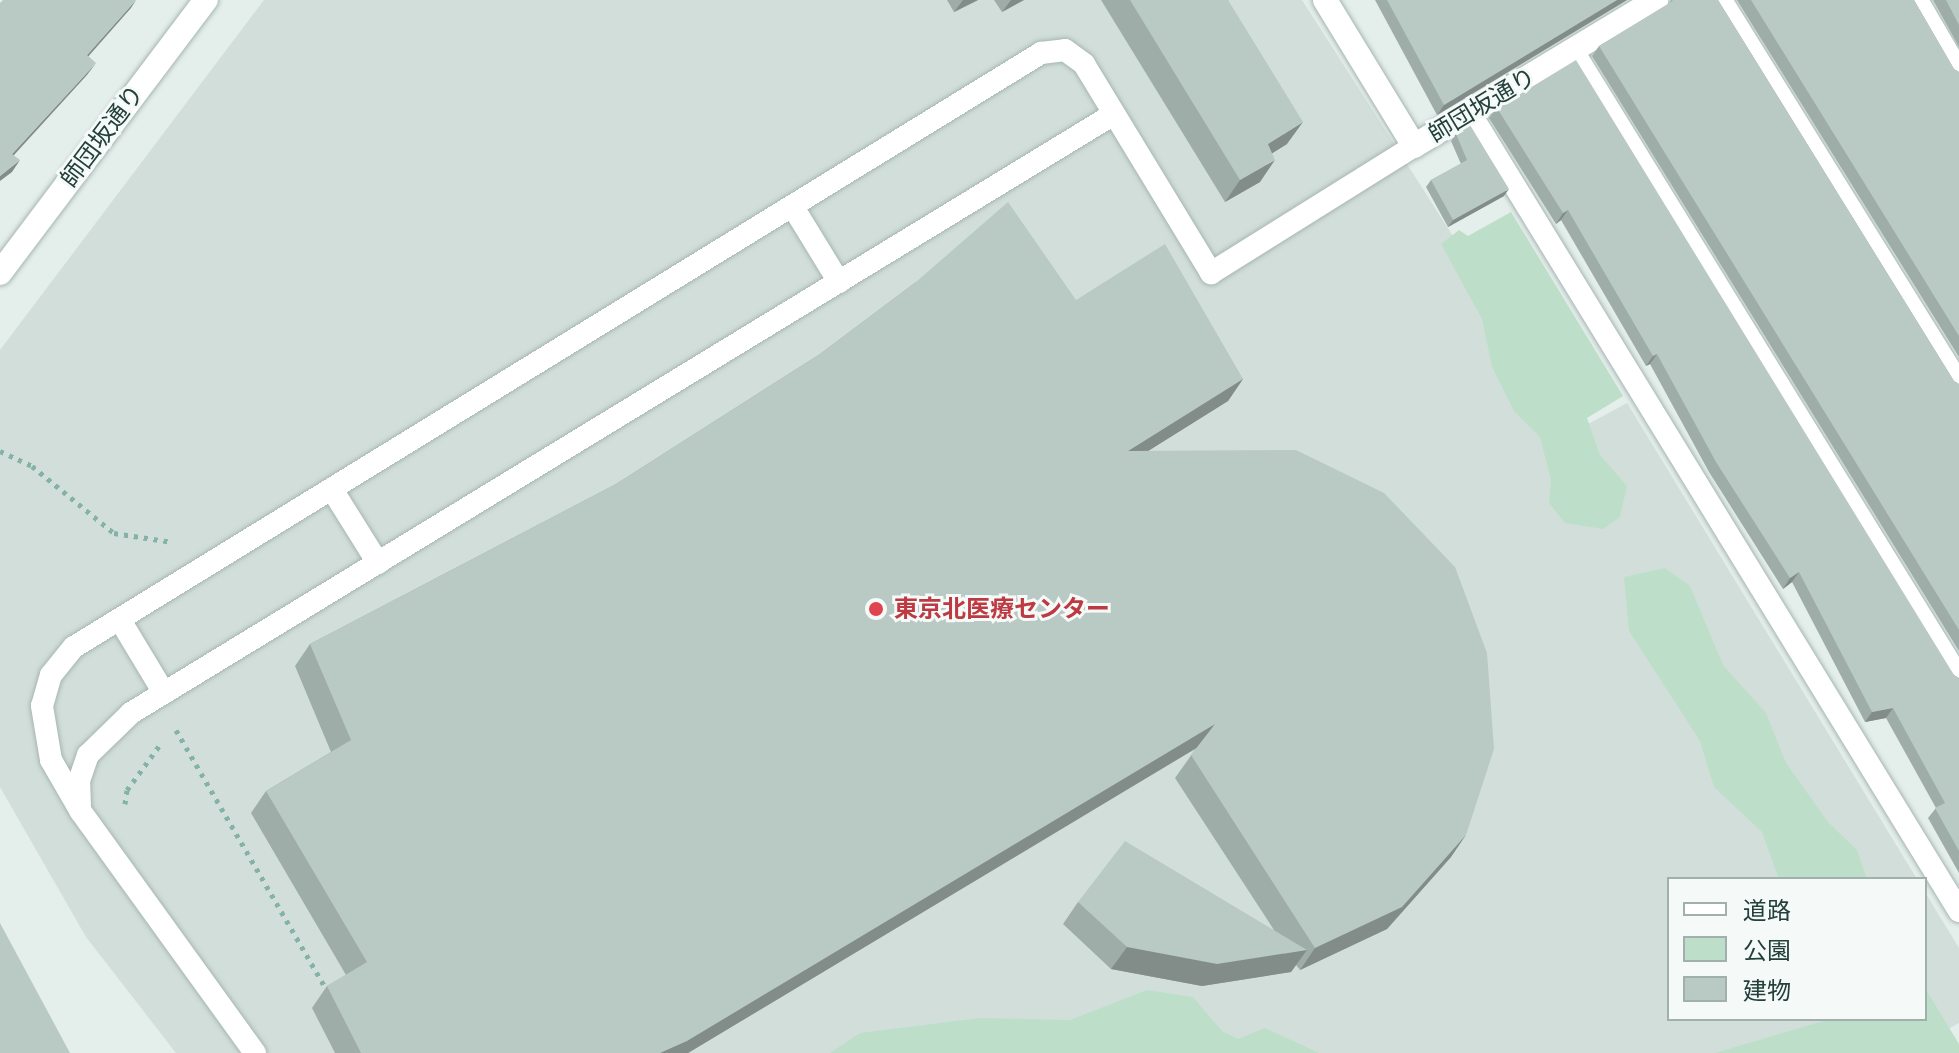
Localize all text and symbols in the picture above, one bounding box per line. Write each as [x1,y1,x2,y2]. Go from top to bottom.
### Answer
street label: 師団坂通り [1423,62,1541,148]
street label: 師団坂通り [54,79,150,193]
place label: 東京北医療センター [894,595,1110,623]
marker: 東京北医療センター [865,598,887,620]
legend [1667,877,1927,1021]
text: 道路 [1743,894,1791,927]
text: 公園 [1743,934,1791,967]
text: 建物 [1743,974,1791,1007]

